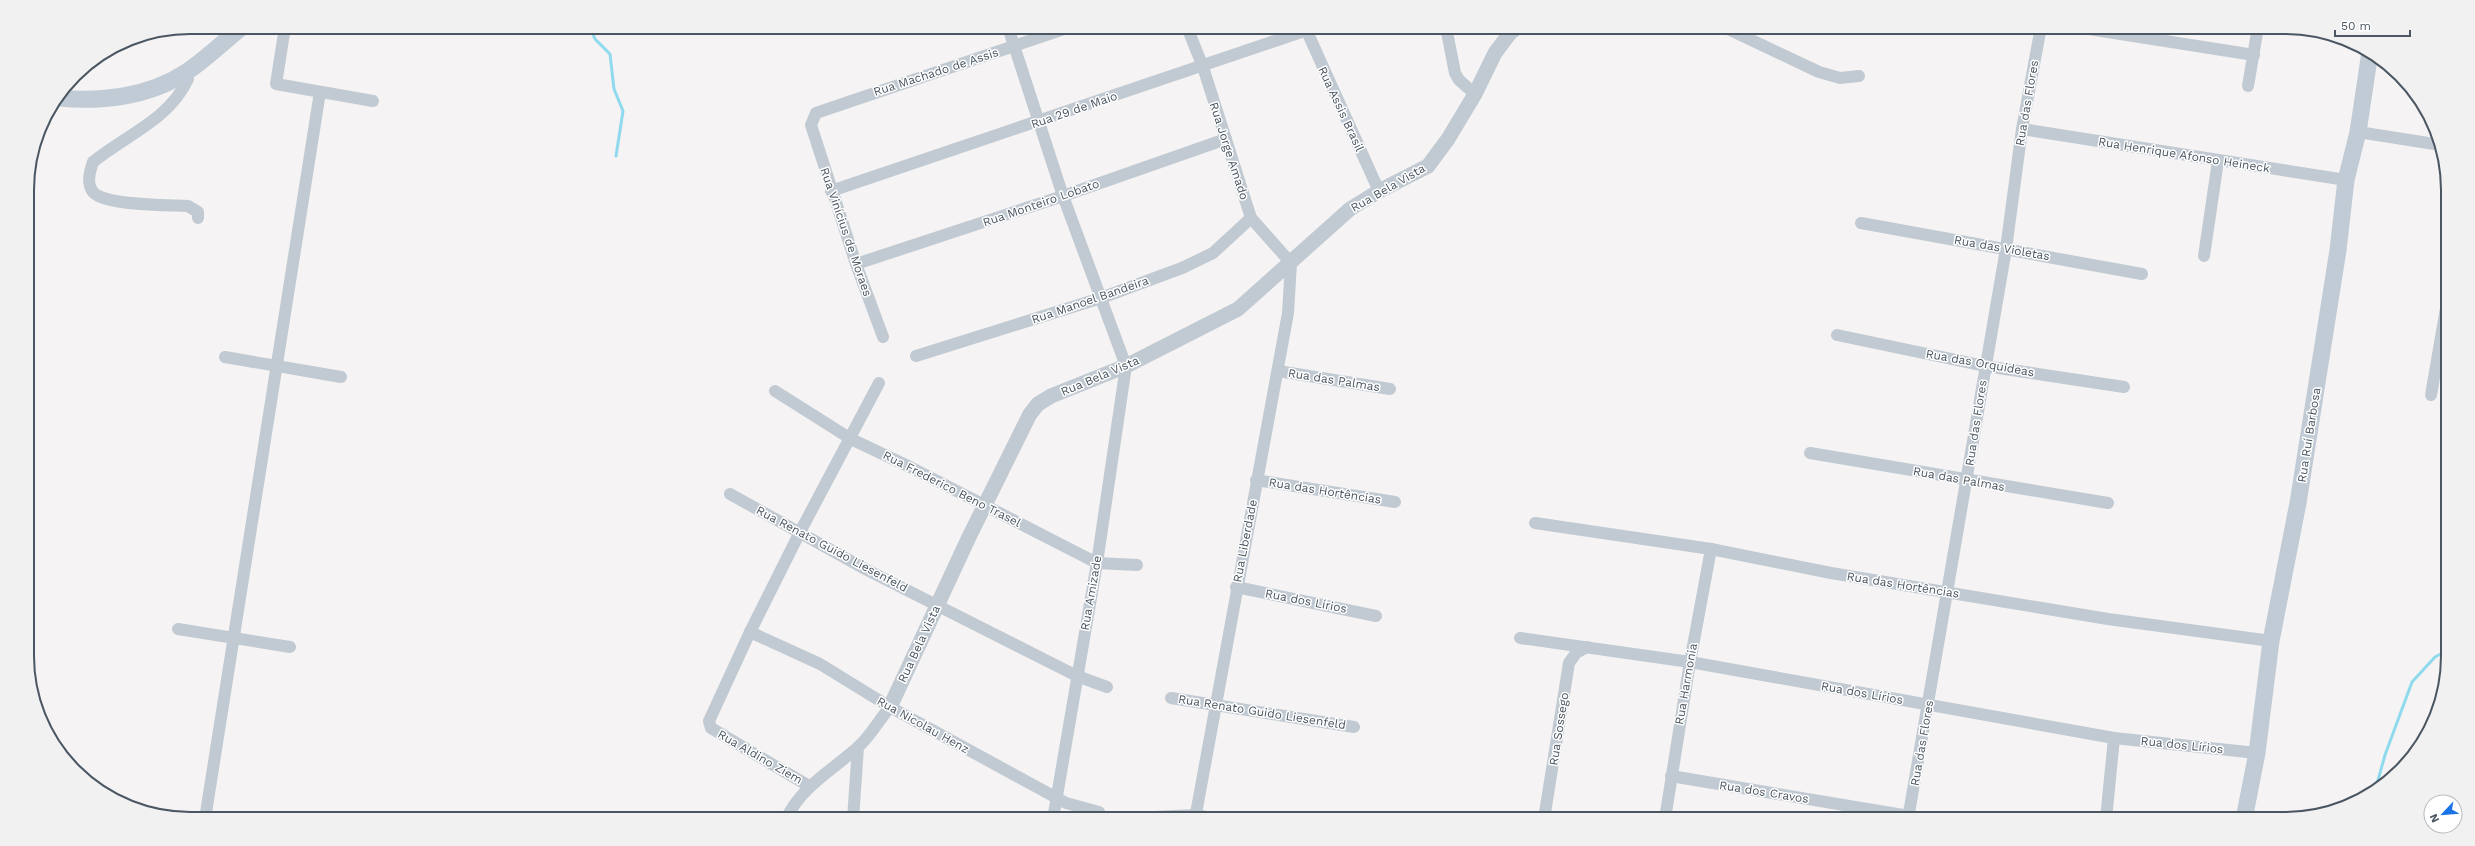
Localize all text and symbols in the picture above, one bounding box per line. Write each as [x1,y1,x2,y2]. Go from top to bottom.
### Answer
scale bar [2335,12,2410,38]
text: 50 m [2341,19,2371,33]
street label: Rua Machado de Assis [872,45,1000,99]
street label: Rua das Flores [2013,59,2041,147]
street label: Rua Assis Brasil [1315,64,1367,154]
street label: Rua 29 de Maio [1029,89,1119,131]
street label: Rua Jorge Amado [1207,100,1251,202]
street label: Rua Henrique Afonso Heineck [2097,135,2271,176]
street label: Rua Bela Vista [1348,161,1428,215]
street label: Rua Vinícius de Moraes [817,166,875,298]
street label: Rua Monteiro Lobato [981,176,1101,230]
street label: Rua das Violetas [1953,233,2051,263]
street label: Rua Manoel Bandeira [1030,273,1151,327]
street label: Rua das Orquídeas [1925,347,2035,379]
street label: Rua Bela Vista [1059,353,1141,399]
street label: Rua das Palmas [1287,366,1381,394]
street label: Rua das Flores [1962,379,1990,467]
street label: Rua Ruí Barbosa [2295,386,2323,483]
street label: Rua Frederico Beno Trasel [881,448,1024,530]
street label: Rua das Palmas [1912,464,2006,494]
street label: Rua das Hortências [1268,475,1382,507]
street label: Rua Liberdade [1230,498,1260,584]
street label: Rua Renato Guido Liesenfeld [754,503,910,595]
street label: Rua Amizade [1078,554,1104,631]
street label: Rua das Hortências [1846,569,1960,601]
street label: Rua dos Lírios [1264,586,1348,616]
street label: Rua Bela Vista [895,603,943,685]
street label: Rua Harmonia [1672,642,1700,726]
street label: Rua dos Lírios [1820,679,1904,707]
street label: Rua Sossego [1546,691,1572,767]
street label: Rua Renato Guido Liesenfeld [1177,692,1347,732]
street label: Rua Nicolau Henz [874,694,972,756]
street label: Rua das Flores [1908,699,1936,787]
street label: Rua Aldino Ziem [715,727,805,787]
street label: Rua dos Lírios [2140,734,2224,756]
street label: Rua dos Cravos [1718,778,1810,806]
north arrow [2423,794,2463,834]
text: N [2427,812,2442,825]

